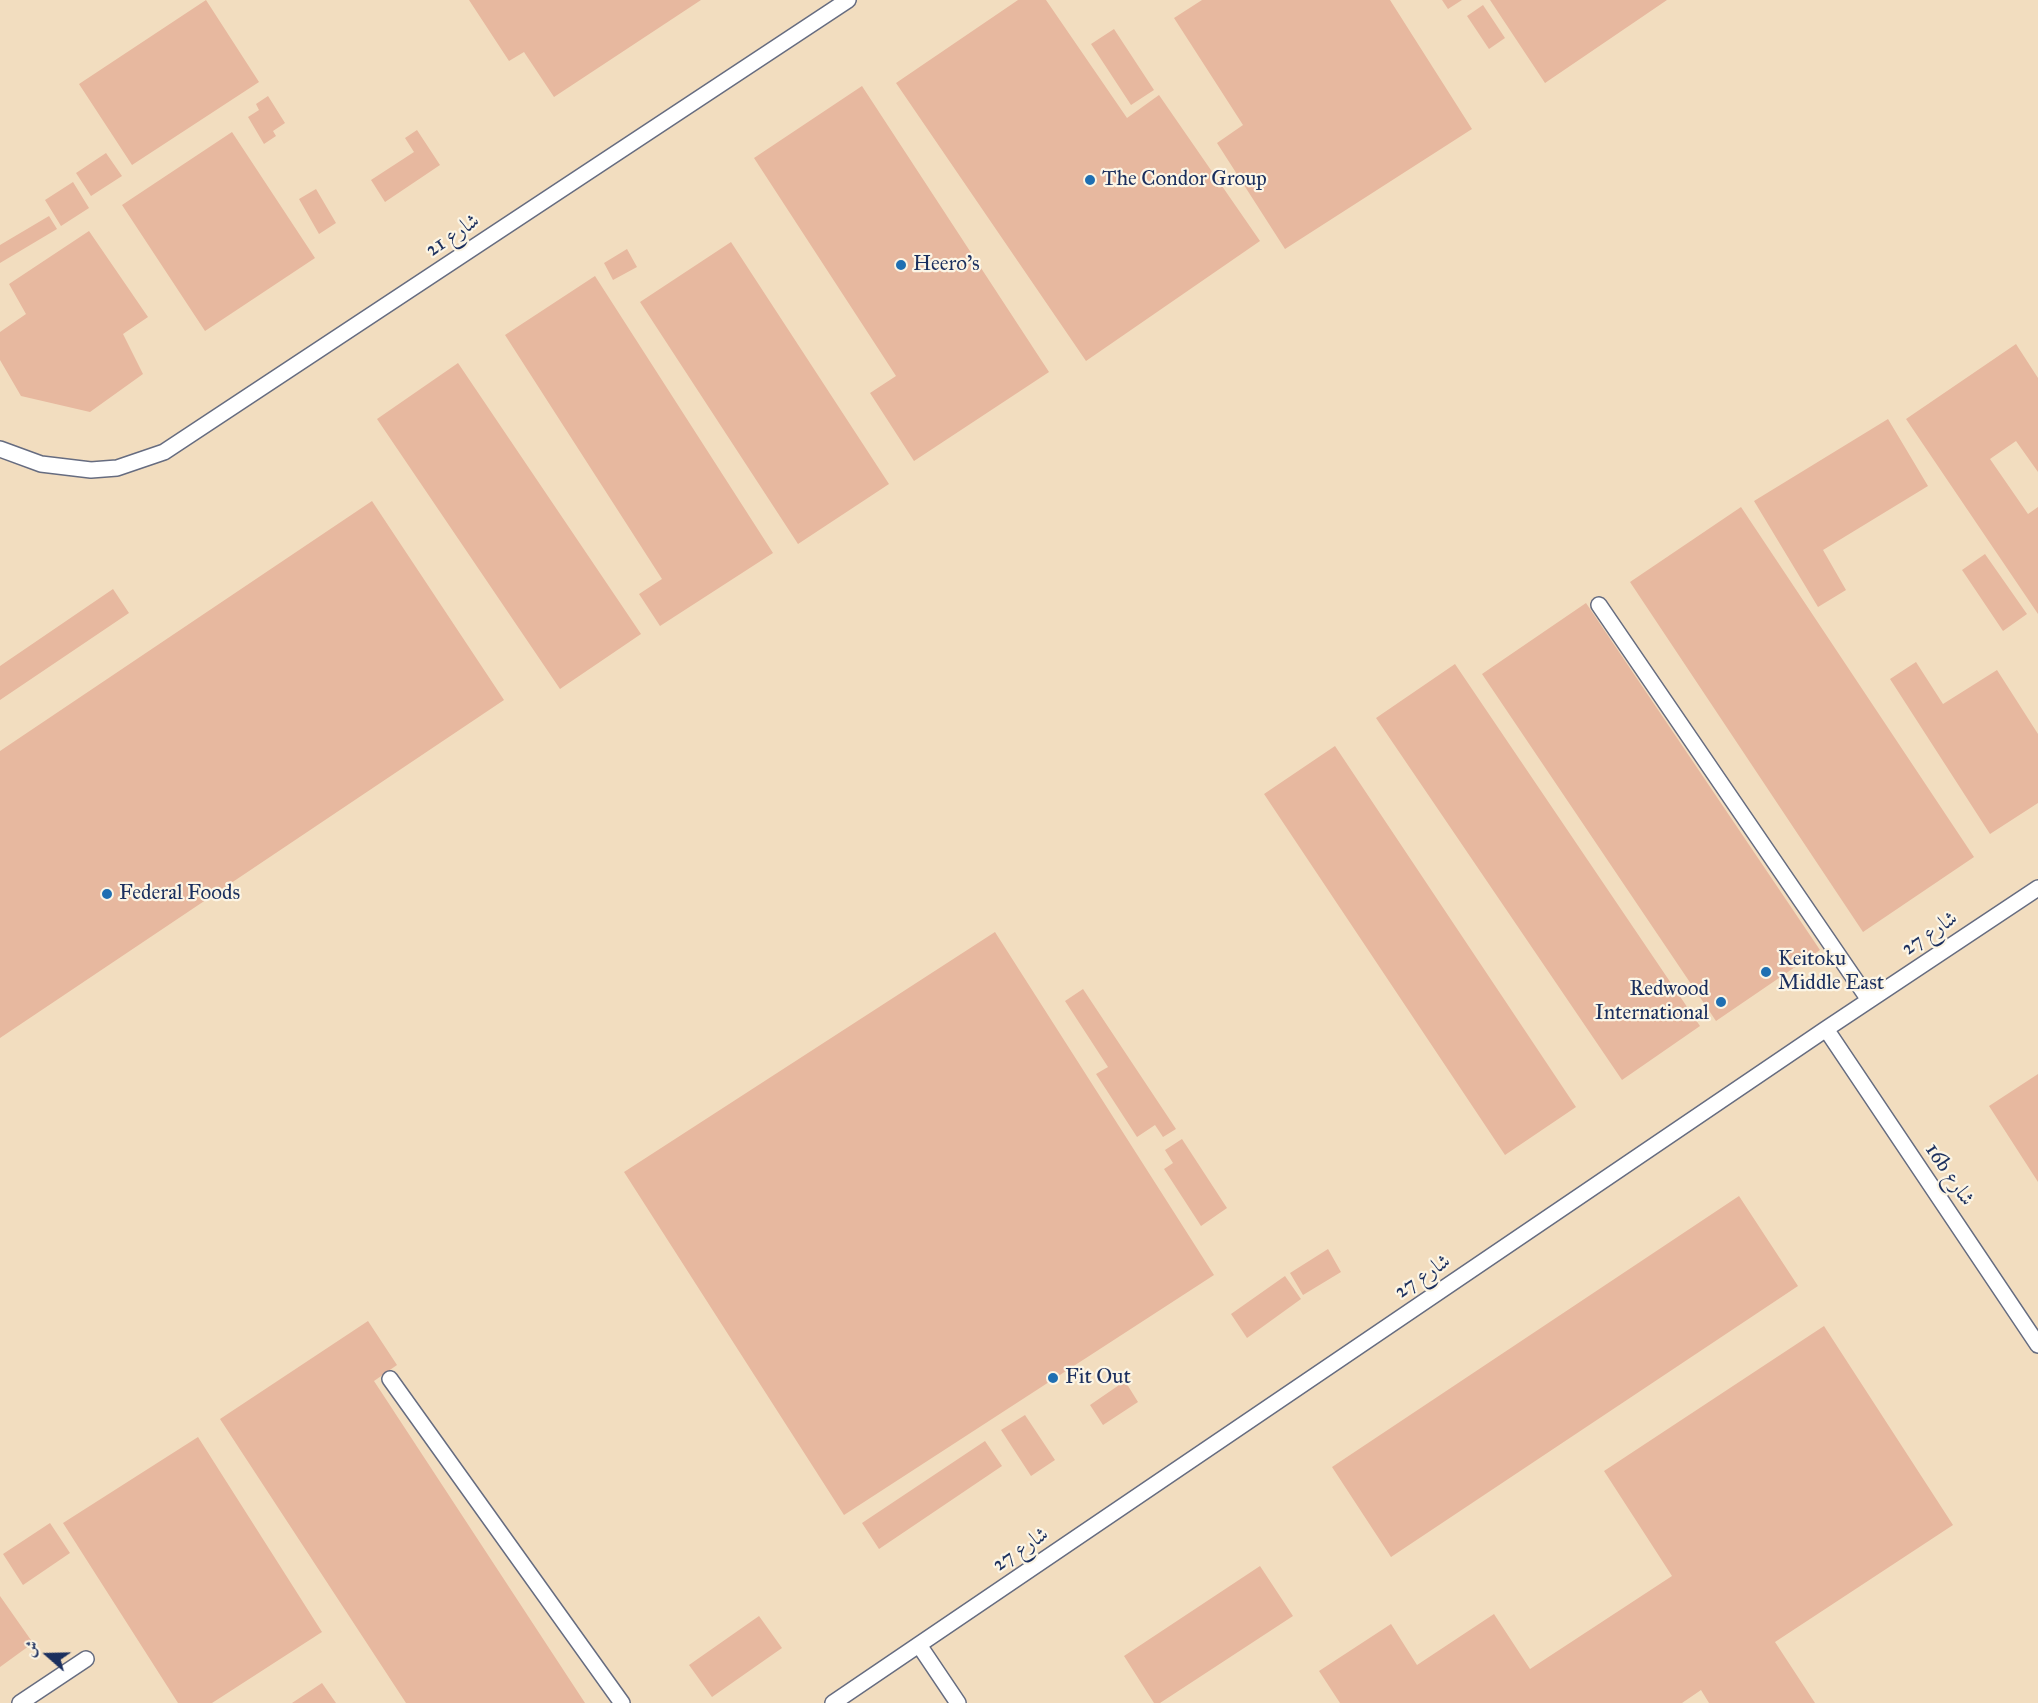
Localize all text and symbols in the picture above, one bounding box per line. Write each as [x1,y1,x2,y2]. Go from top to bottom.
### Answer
place label: The Condor Group [1102,167,1267,193]
marker: The Condor Group [1083,173,1097,187]
street label: شارع 21 [421,209,485,263]
place label: Heero's [913,252,980,278]
marker: Heero's [894,258,908,272]
place label: Federal Foods [119,881,240,907]
marker: Federal Foods [100,887,114,901]
street label: شارع 27 [1897,906,1963,962]
place label: Keitoku Middle East [1778,947,1884,997]
marker: Keitoku Middle East [1759,965,1773,979]
place label: Redwood International [1595,977,1709,1027]
marker: Redwood International [1714,995,1728,1009]
street label: 16b شارع [1919,1139,1979,1211]
street label: شارع 27 [1390,1249,1456,1305]
place label: Fit Out [1065,1365,1131,1391]
marker: Fit Out [1046,1371,1060,1385]
street label: شارع 27 [988,1522,1054,1578]
north arrow [18,1625,78,1685]
text: ش [19,1638,42,1659]

